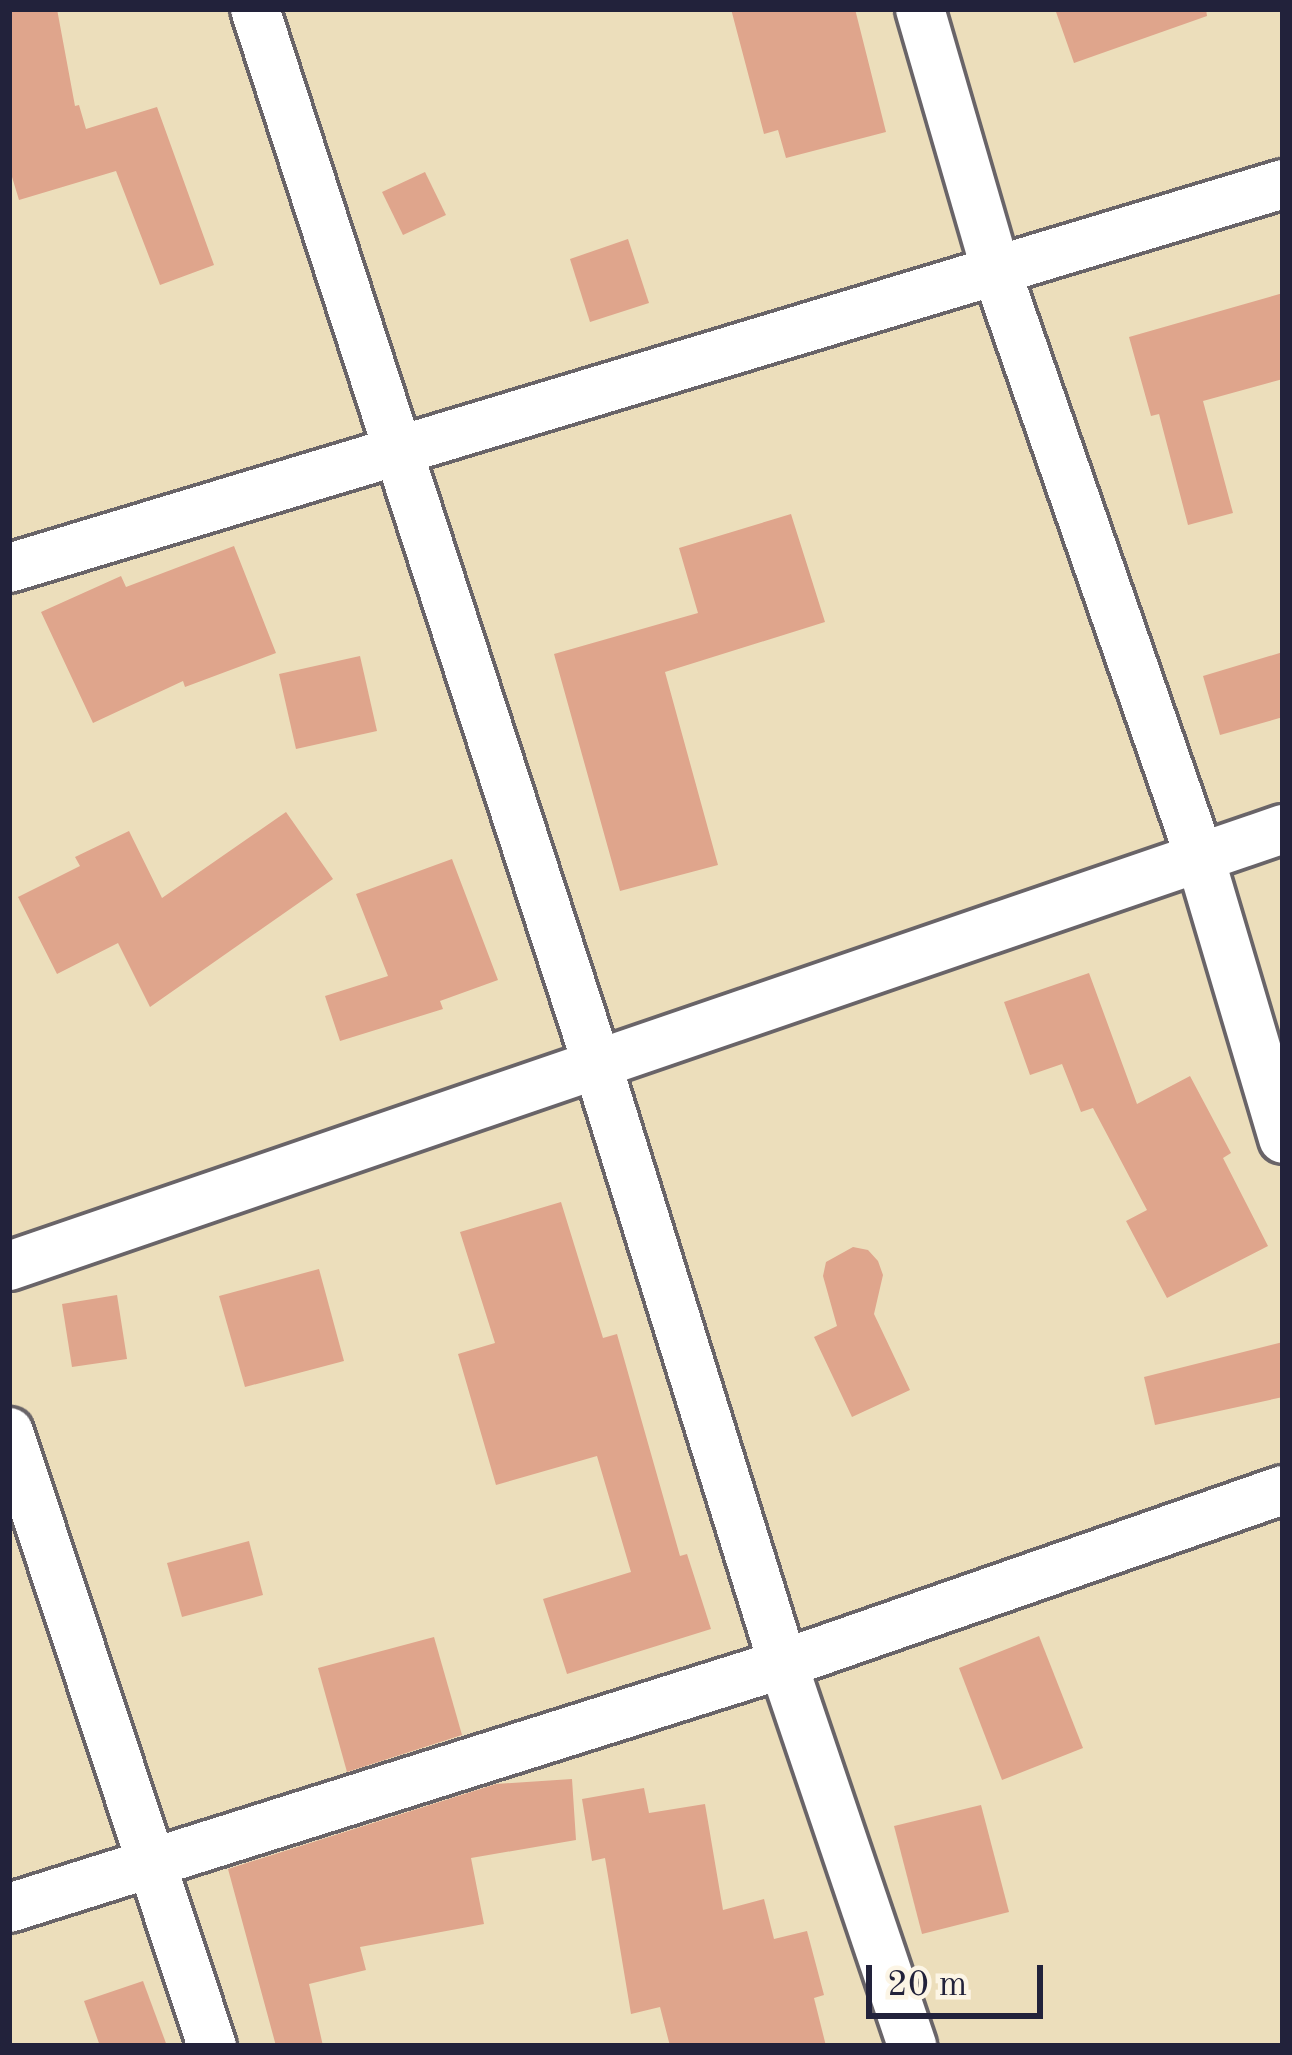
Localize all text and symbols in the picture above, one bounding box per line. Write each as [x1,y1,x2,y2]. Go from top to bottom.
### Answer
scale bar [872,1941,1049,2015]
text: 20 m [887,1968,967,2004]

